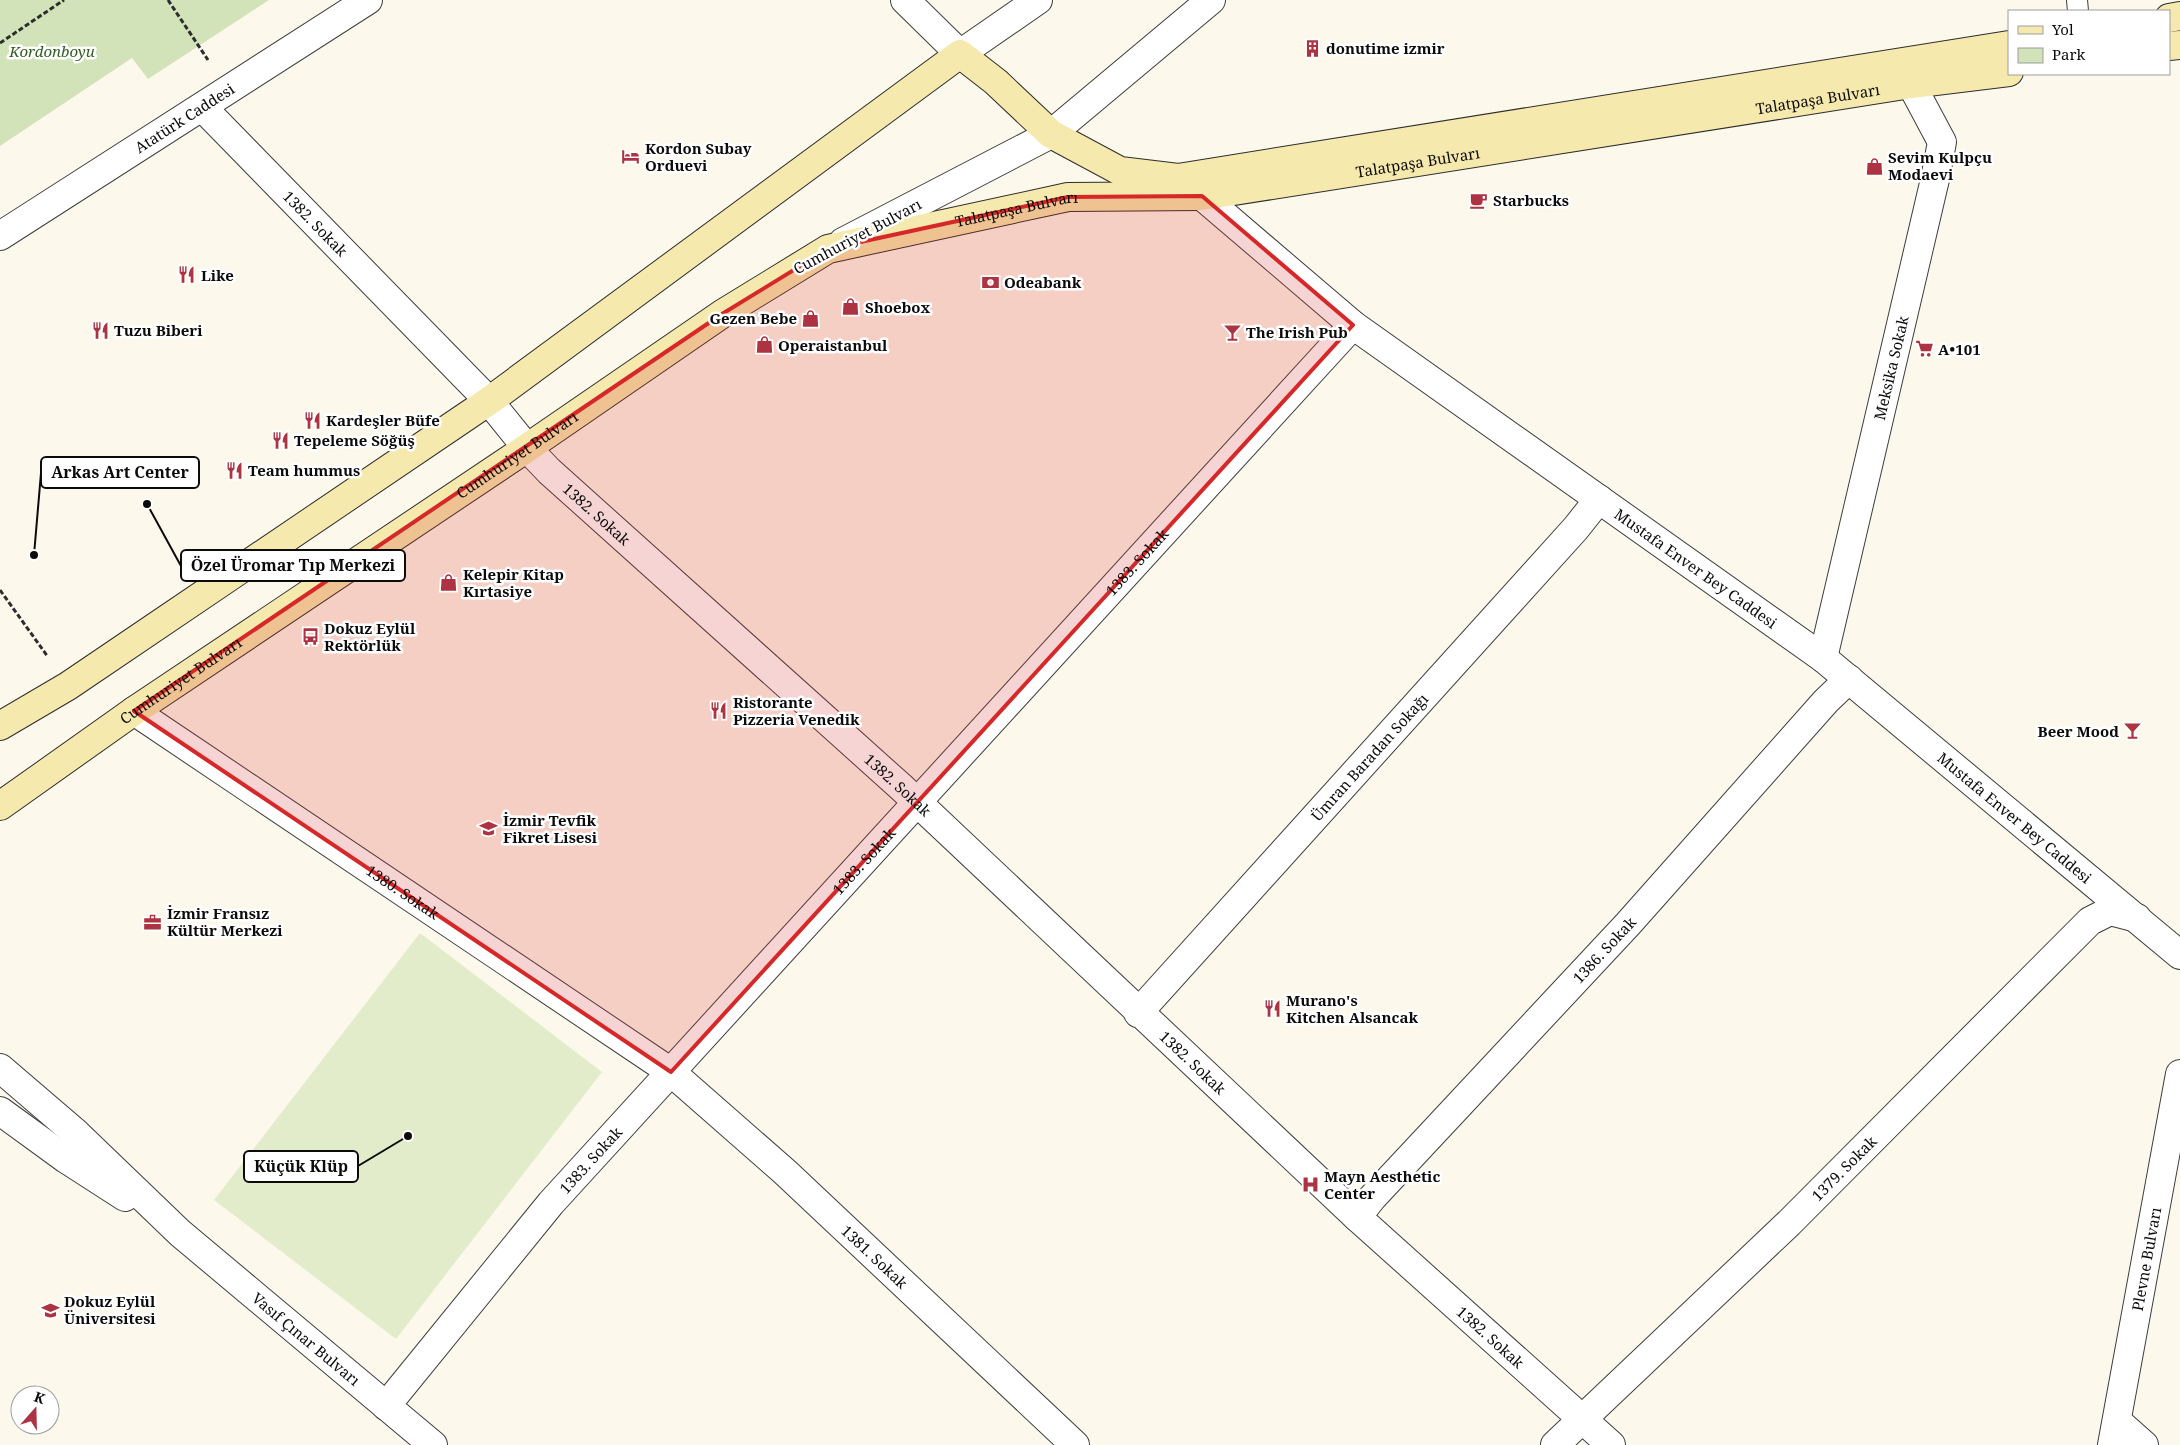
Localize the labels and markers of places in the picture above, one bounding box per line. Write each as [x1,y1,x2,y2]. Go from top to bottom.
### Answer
building icon: donutime izmir [1302,38,1322,58]
place label: donutime izmir [1326,38,1445,58]
place label: Kordon Subay Orduevi [645,138,752,175]
hotel icon: Kordon Subay Orduevi [621,147,641,167]
place label: Sevim Kulpçu Modaevi [1888,147,1992,184]
shop icon: Sevim Kulpçu Modaevi [1864,156,1884,176]
cafe icon: Starbucks [1469,190,1489,210]
place label: Starbucks [1493,190,1569,210]
restaurant icon: Like [177,265,197,285]
place label: Like [201,265,234,285]
bank icon: Odeabank [980,272,1000,292]
place label: Odeabank [1004,272,1082,292]
shop icon: Shoebox [841,297,861,317]
place label: Shoebox [865,297,930,317]
place label: Gezen Bebe [709,308,797,328]
shop icon: Gezen Bebe [801,308,821,328]
restaurant icon: Tuzu Biberi [90,320,110,340]
place label: Tuzu Biberi [114,320,203,340]
bar icon: The Irish Pub [1222,322,1242,342]
place label: The Irish Pub [1246,322,1348,342]
shop icon: Operaistanbul [754,335,774,355]
place label: Operaistanbul [778,335,888,355]
supermarket icon: A•101 [1914,339,1934,359]
place label: A•101 [1938,339,1981,359]
restaurant icon: Kardeşler Büfe [302,410,322,430]
place label: Kardeşler Büfe [326,410,440,430]
restaurant icon: Tepeleme Söğüş [270,430,290,450]
place label: Tepeleme Söğüş [294,430,415,450]
callout: Arkas Art Center [41,457,199,488]
restaurant icon: Team hummus [224,460,244,480]
place label: Team hummus [248,460,360,480]
callout: Özel Üromar Tıp Merkezi [181,550,405,581]
place label: Kelepir Kitap Kırtasiye [463,564,564,601]
shop icon: Kelepir Kitap Kırtasiye [439,573,459,593]
place label: Dokuz Eylül Rektörlük [324,618,416,655]
bus stop icon: Dokuz Eylül Rektörlük [300,627,320,647]
place label: Ristorante Pizzeria Venedik [733,692,860,729]
restaurant icon: Ristorante Pizzeria Venedik [709,701,729,721]
place label: Beer Mood [2038,721,2119,741]
bar icon: Beer Mood [2123,721,2143,741]
place label: İzmir Tevfik Fikret Lisesi [503,810,598,847]
school or university icon: İzmir Tevfik Fikret Lisesi [479,819,499,839]
place label: İzmir Fransız Kültür Merkezi [167,903,283,940]
office icon: İzmir Fransız Kültür Merkezi [143,912,163,932]
place label: Murano's Kitchen Alsancak [1286,990,1418,1027]
restaurant icon: Murano's Kitchen Alsancak [1262,999,1282,1019]
callout: Küçük Klüp [244,1151,358,1182]
place label: Mayn Aesthetic Center [1324,1166,1440,1203]
hospital icon: Mayn Aesthetic Center [1300,1175,1320,1195]
place label: Dokuz Eylül Üniversitesi [64,1291,156,1328]
school or university icon: Dokuz Eylül Üniversitesi [40,1300,60,1320]

